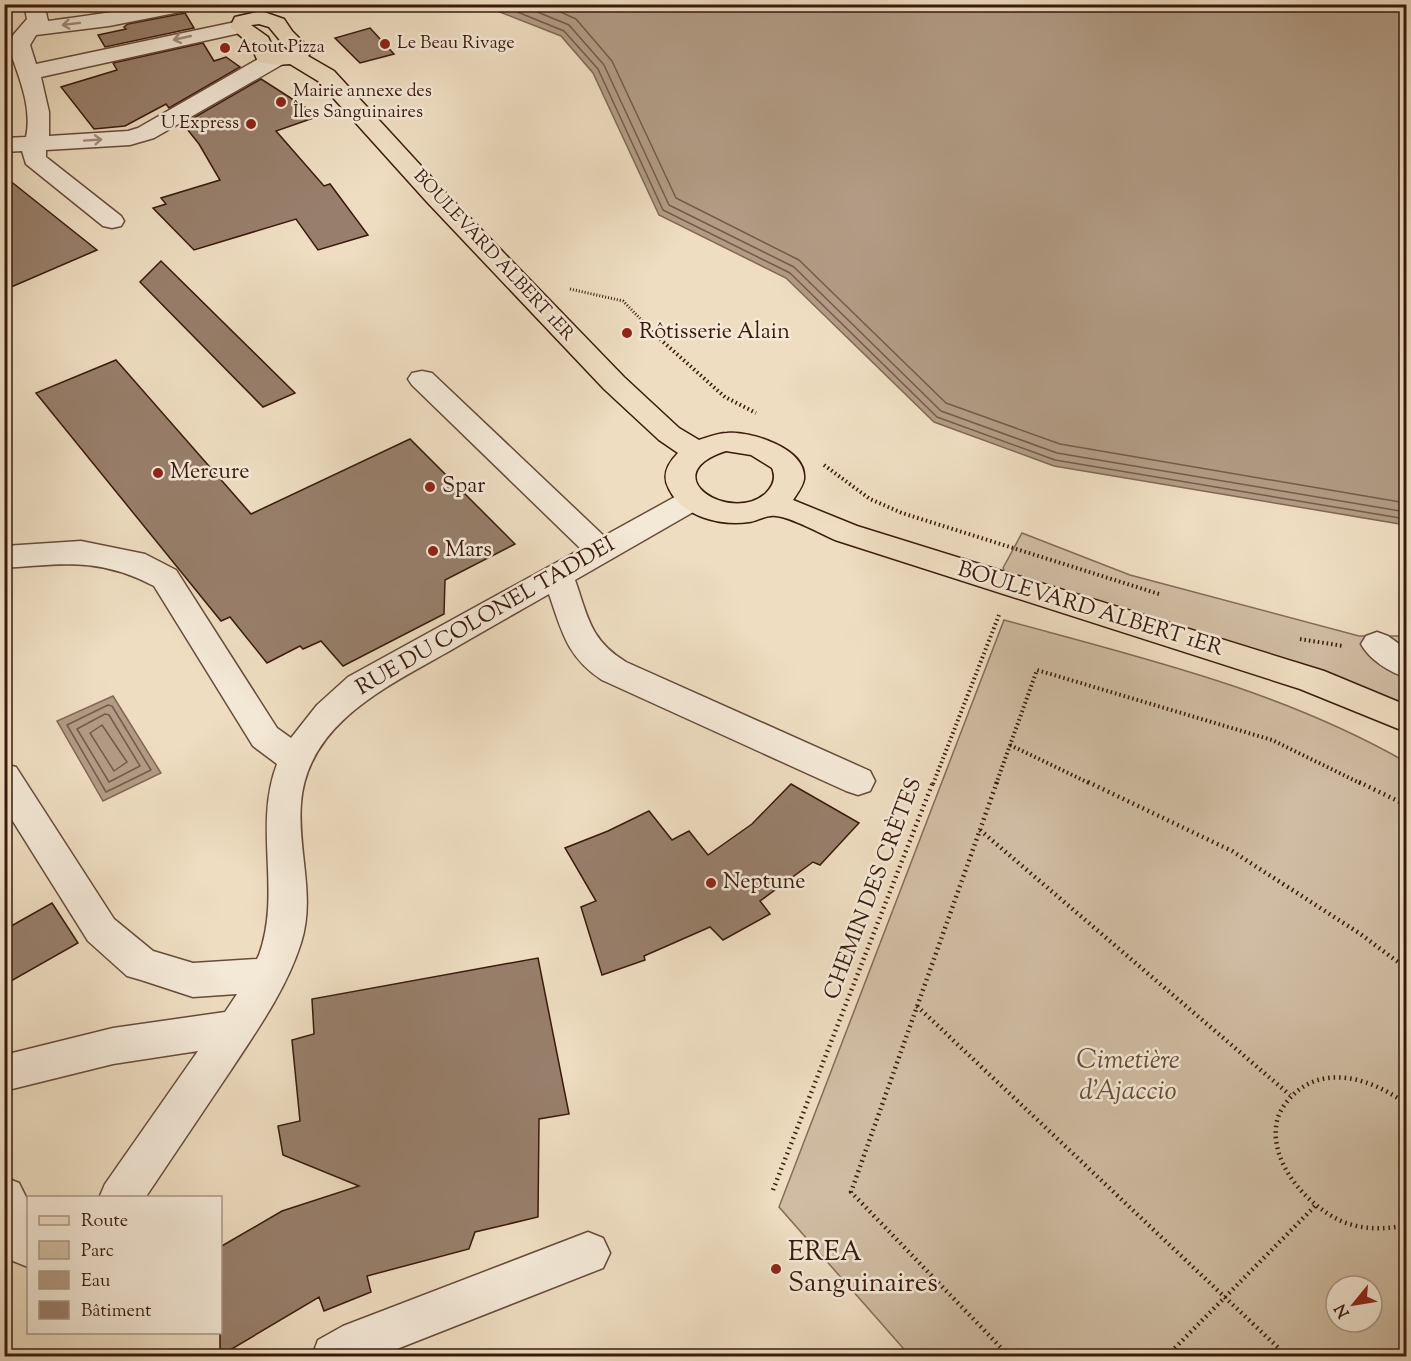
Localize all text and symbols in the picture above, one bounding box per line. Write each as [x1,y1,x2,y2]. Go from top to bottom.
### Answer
one-way arrow [61,19,81,30]
place label: Le Beau Rivage [397,31,515,57]
one-way arrow [173,33,192,45]
place label: Atout Pizza [237,35,325,61]
marker: Le Beau Rivage [378,37,392,51]
marker: Atout Pizza [218,41,232,55]
place label: Mairie annexe des Îles Sanguinaires [293,79,432,126]
marker: Mairie annexe des Îles Sanguinaires [274,95,288,109]
place label: U Express [161,111,239,137]
marker: U Express [244,117,258,131]
one-way arrow [83,134,103,145]
street label: BOULEVARD ALBERT 1ER [406,164,580,348]
place label: Rôtisserie Alain [639,317,790,349]
marker: Rôtisserie Alain [620,326,634,340]
place label: Mercure [170,457,250,489]
marker: Mercure [151,466,165,480]
place label: Spar [442,471,485,503]
marker: Spar [423,480,437,494]
street label: RUE DU COLONEL TADDEI [351,530,621,704]
place label: Mars [445,535,492,567]
marker: Mars [426,544,440,558]
street label: BOULEVARD ALBERT 1ER [953,554,1227,666]
street label: CHEMIN DES CRÈTES [816,773,931,1005]
place label: Neptune [723,867,806,899]
marker: Neptune [704,876,718,890]
park label: Cimetière d'Ajaccio [1076,1042,1180,1112]
legend [27,1196,222,1334]
text: Route [81,1209,128,1235]
place label: EREA Sanguinaires [788,1234,938,1304]
text: Parc [81,1239,114,1265]
marker: EREA Sanguinaires [769,1262,783,1276]
text: Eau [81,1269,110,1295]
north arrow [1324,1274,1384,1334]
text: Bâtiment [81,1299,151,1325]
text: N [1330,1299,1356,1322]

